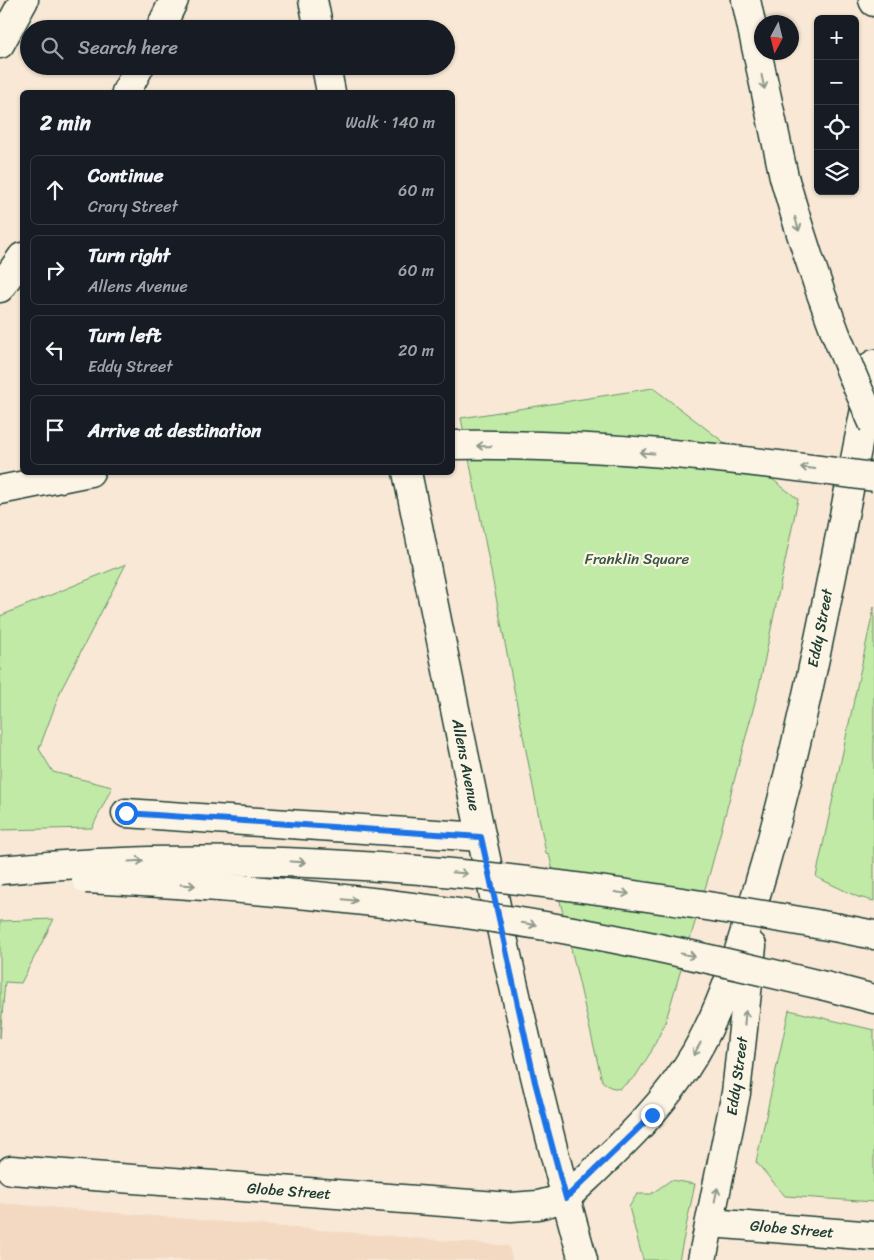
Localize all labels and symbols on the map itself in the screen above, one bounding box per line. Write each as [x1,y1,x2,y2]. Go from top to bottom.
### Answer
north arrow [754,15,799,60]
one-way arrow [759,74,768,90]
one-way arrow [793,215,803,231]
one-way arrow [476,441,492,451]
one-way arrow [639,449,655,458]
one-way arrow [801,463,817,473]
park label: Franklin Square [585,546,690,572]
street label: Eddy Street [800,586,841,669]
street label: Allens Avenue [444,716,488,814]
route start [115,802,138,825]
one-way arrow [128,856,144,865]
one-way arrow [290,857,306,867]
one-way arrow [452,869,468,878]
one-way arrow [180,880,196,890]
one-way arrow [613,888,629,898]
one-way arrow [342,895,358,905]
one-way arrow [520,919,536,929]
one-way arrow [680,950,696,960]
one-way arrow [740,1010,750,1026]
street label: Eddy Street [719,1034,756,1117]
one-way arrow [692,1041,701,1056]
route end [641,1104,664,1127]
street label: Globe Street [246,1175,332,1207]
one-way arrow [712,1188,721,1204]
street label: Globe Street [749,1212,835,1246]

